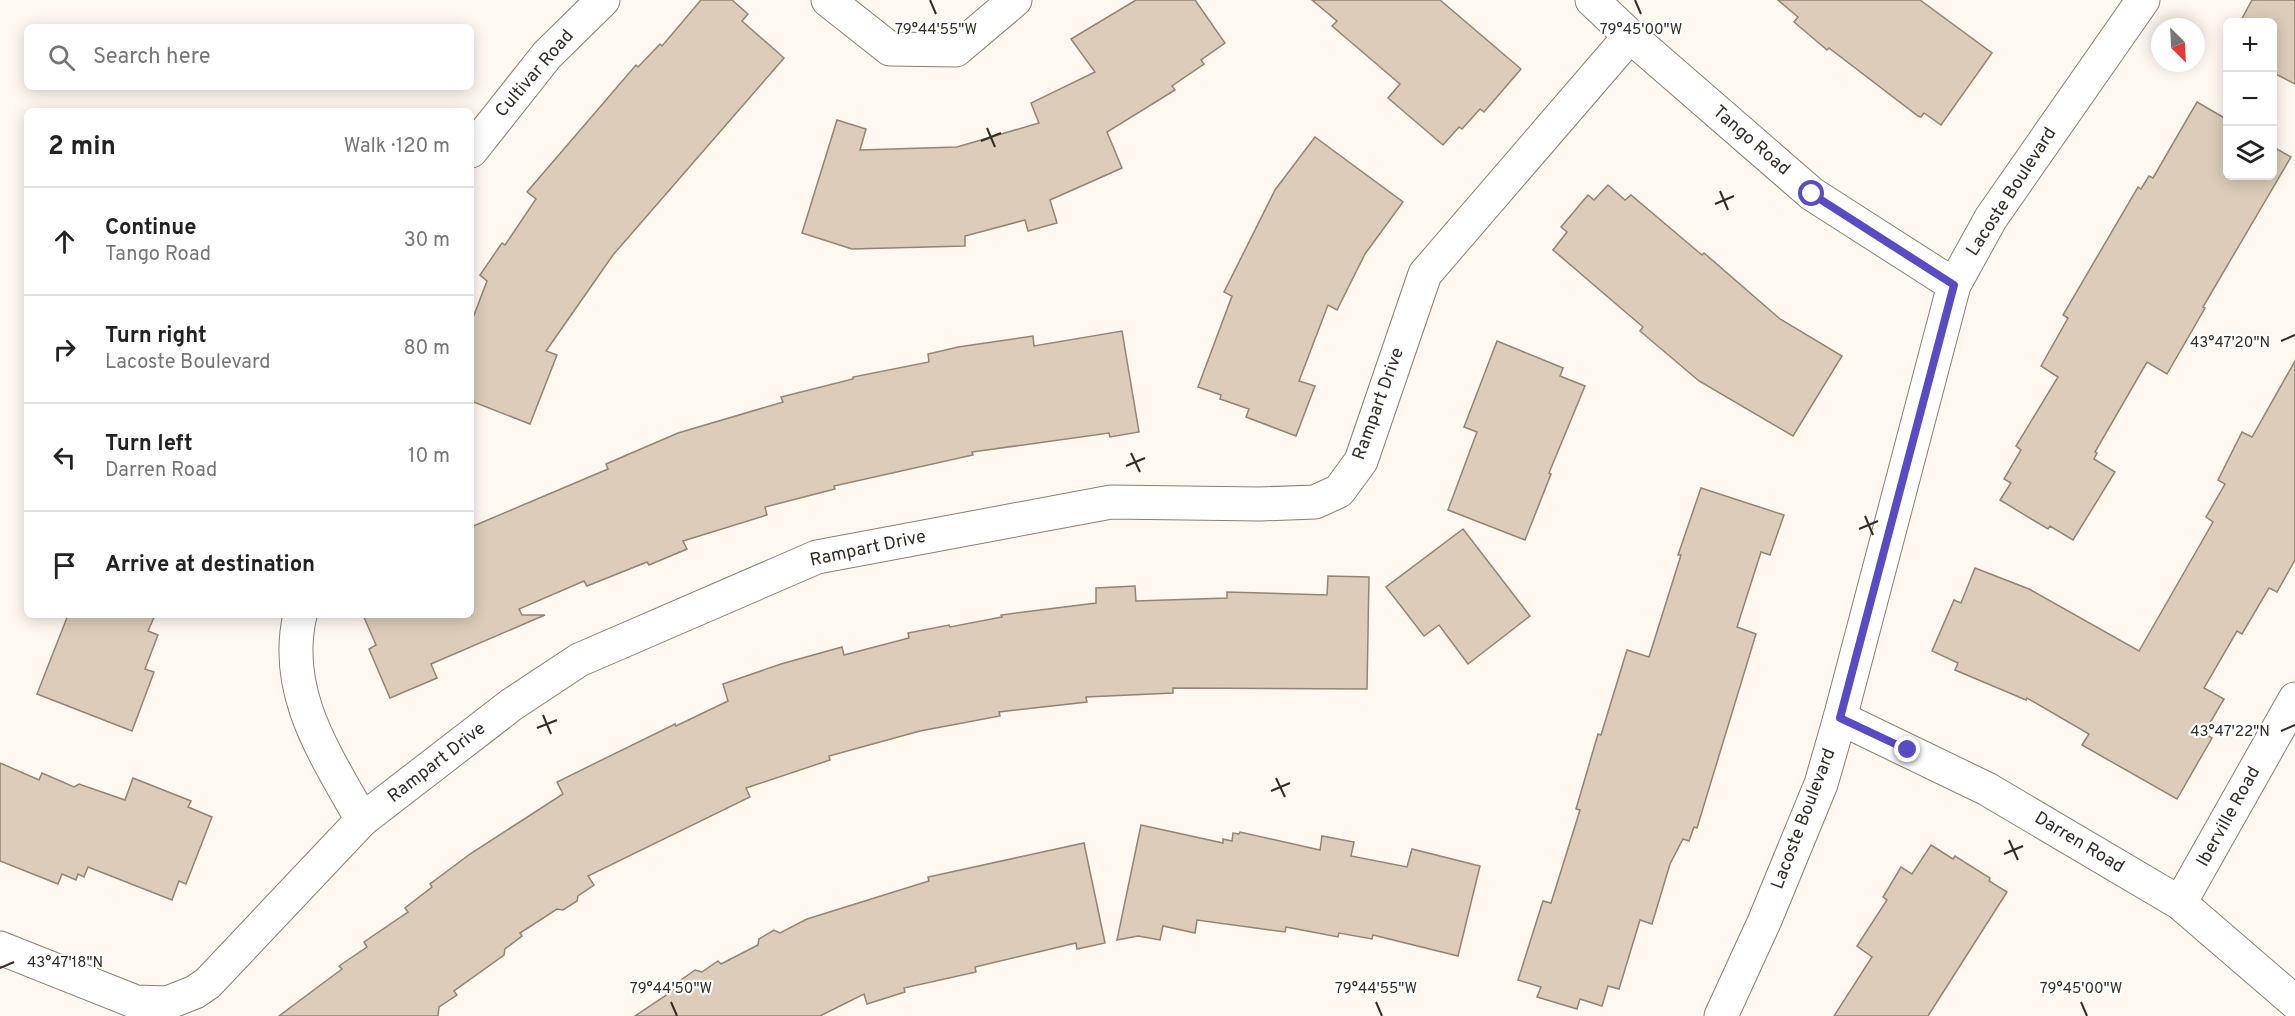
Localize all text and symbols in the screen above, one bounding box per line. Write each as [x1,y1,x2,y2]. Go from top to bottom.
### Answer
north arrow [2151,18,2205,72]
map controls [2223,18,2277,180]
button: + [2223,18,2277,72]
text: 79°44'55"W [895,21,977,40]
text: 79°45'00"W [1600,21,1682,40]
search box [24,24,474,90]
street label: Cultivar Road [491,25,579,123]
icon: search [45,41,78,74]
text: Search here [93,44,211,71]
button: − [2223,72,2277,126]
street label: Tango Road [1707,101,1795,181]
street label: Lacoste Boulevard [1962,123,2062,261]
button: layers [2223,126,2277,180]
text: 2 min [48,131,116,164]
text: Walk · 120 m [344,134,450,160]
route start [1798,180,1824,206]
text: Continue [105,215,196,242]
icon: ahead [48,225,81,258]
text: 30 m [404,228,450,254]
text: Tango Road [105,242,211,268]
text: Turn right [105,323,207,350]
icon: right [48,333,81,366]
text: 43°47'20"N [2190,334,2270,353]
text: 80 m [404,336,450,362]
street label: Rampart Drive [1348,345,1410,463]
text: Lacoste Boulevard [105,350,271,376]
text: Turn left [105,431,193,458]
icon: left [48,441,81,474]
text: 10 m [408,444,450,470]
text: Darren Road [105,458,217,484]
street label: Rampart Drive [808,525,928,573]
icon: arrive [48,549,81,582]
text: Arrive at destination [105,552,315,579]
street label: Rampart Drive [383,718,491,808]
text: 43°47'22"N [2190,723,2270,742]
route end [1894,736,1920,762]
street label: Lacoste Boulevard [1767,745,1841,893]
street label: Iberville Road [2192,763,2266,871]
street label: Darren Road [2030,807,2128,879]
text: 43°47'18"N [27,954,103,973]
text: 79°44'50"W [630,980,712,999]
text: 79°44'55"W [1335,980,1417,999]
text: 79°45'00"W [2040,980,2122,999]

